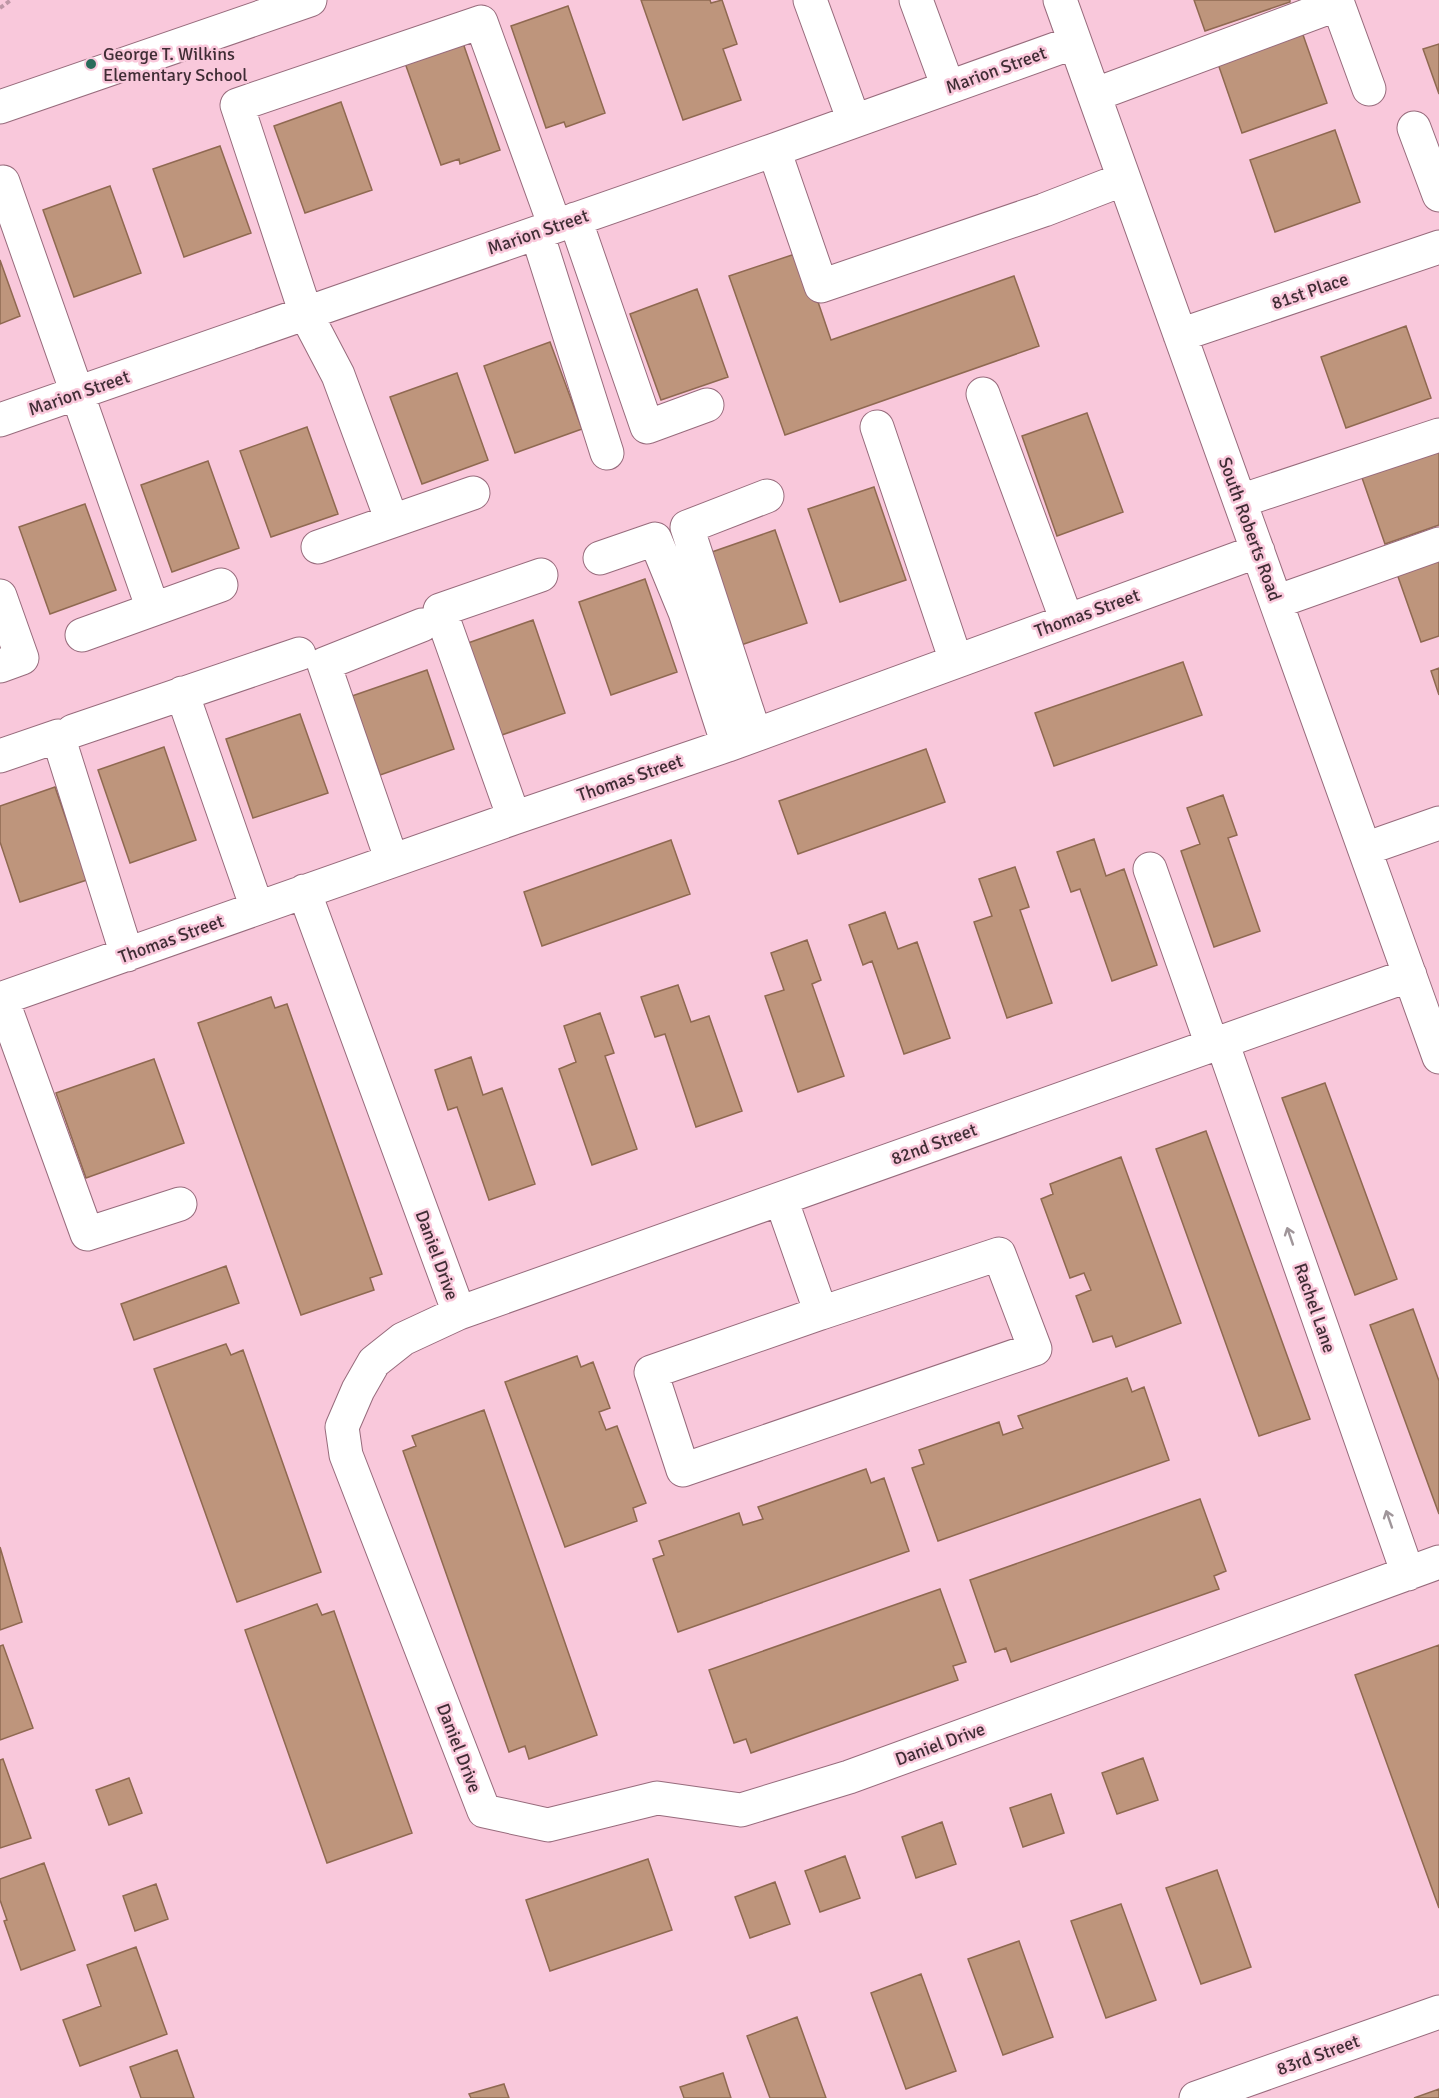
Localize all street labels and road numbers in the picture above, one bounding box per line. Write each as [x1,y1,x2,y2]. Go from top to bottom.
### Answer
street label: Marion Street [943,42,1049,98]
street label: Marion Street [485,204,591,260]
street label: 81st Place [1269,268,1351,314]
street label: Marion Street [26,365,132,421]
street label: South Roberts Road [1214,454,1286,604]
street label: Thomas Street [1031,584,1143,642]
street label: Thomas Street [574,750,686,806]
street label: Thomas Street [115,910,227,968]
street label: 82nd Street [888,1118,980,1170]
street label: Daniel Drive [411,1207,463,1303]
street label: Rachel Lane [1289,1260,1341,1356]
street label: Daniel Drive [432,1700,486,1796]
street label: Daniel Drive [892,1718,988,1770]
street label: 83rd Street [1274,2030,1362,2080]

